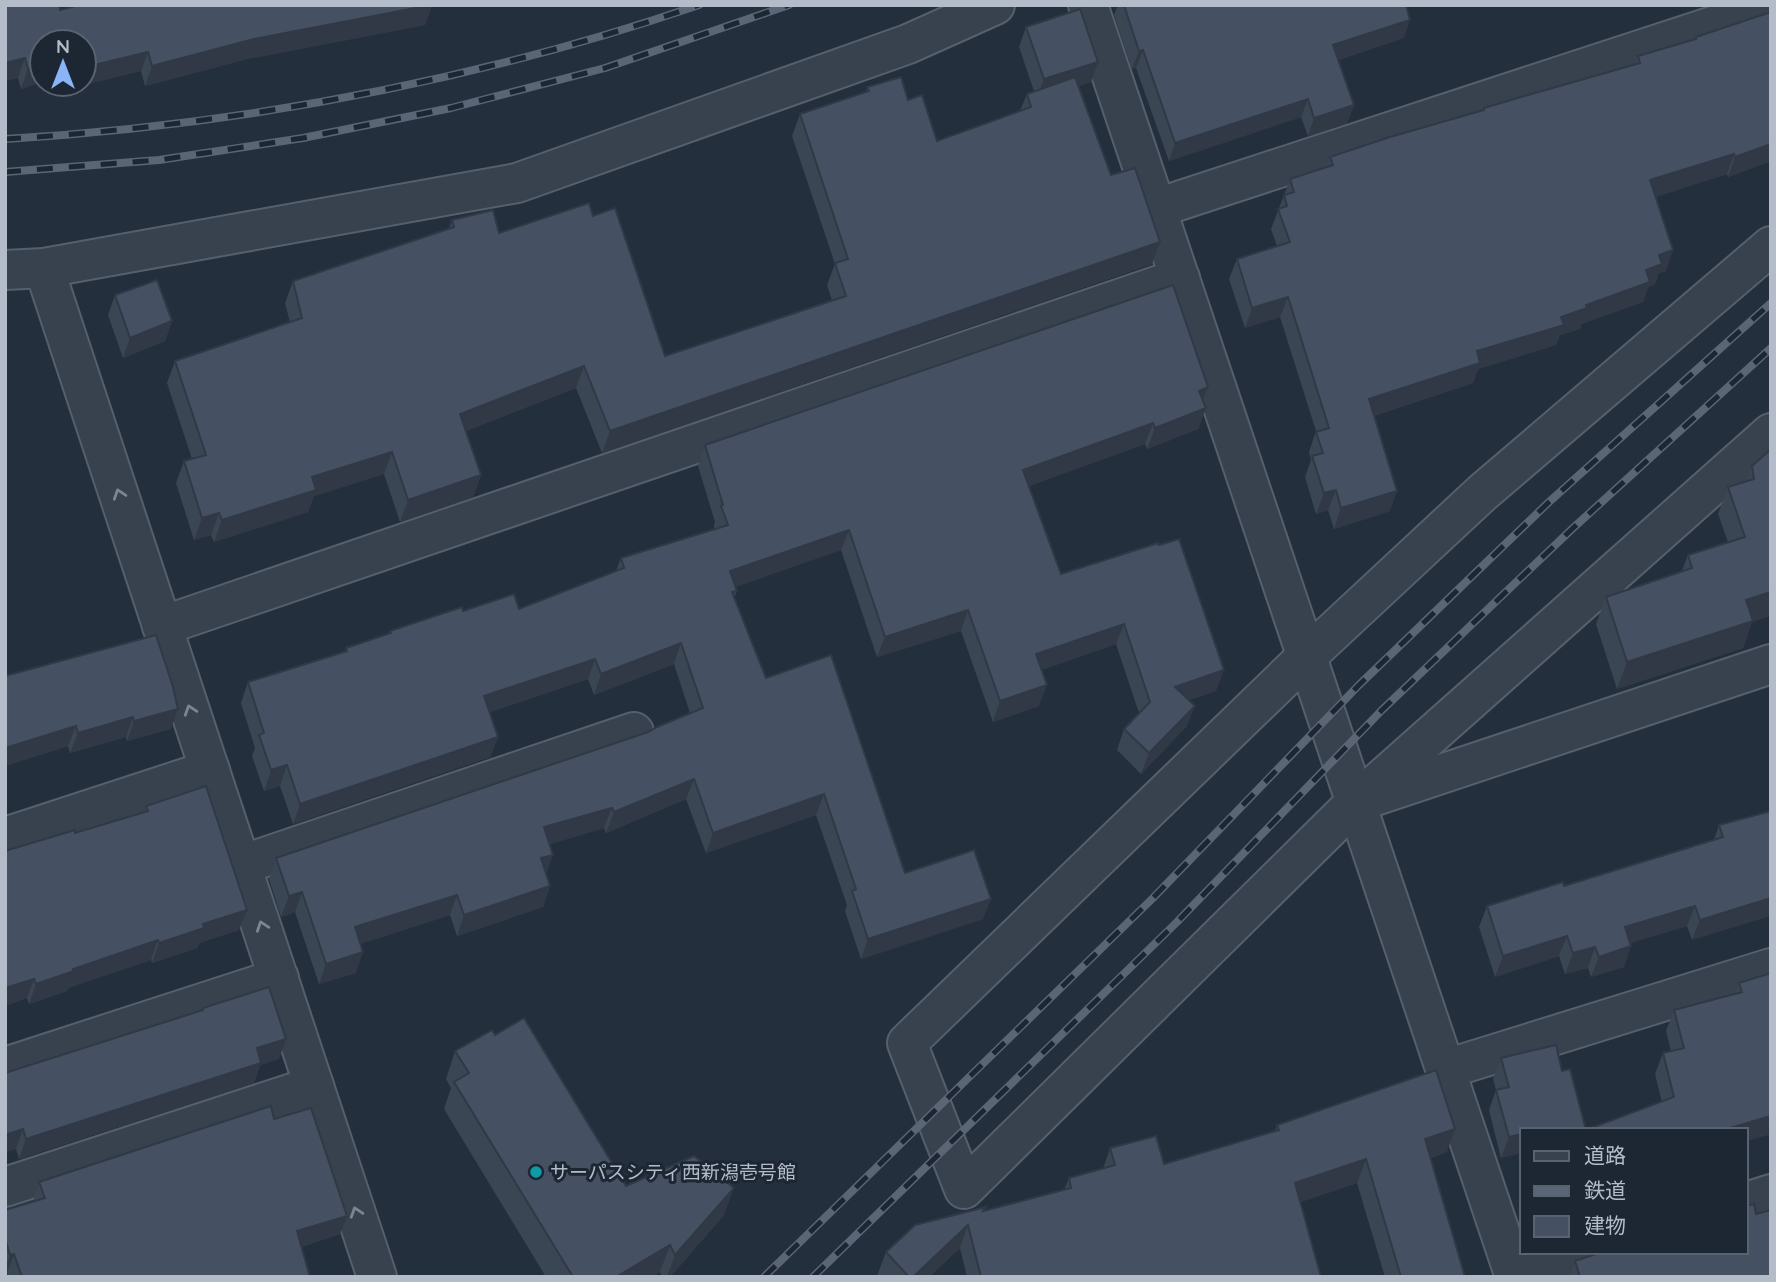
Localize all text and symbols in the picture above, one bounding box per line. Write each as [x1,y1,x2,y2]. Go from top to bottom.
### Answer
north arrow [28,28,98,98]
text: N [56,34,70,58]
one-way arrow [113,488,127,501]
one-way arrow [184,705,198,717]
one-way arrow [256,920,270,933]
legend [1520,1128,1748,1254]
text: 道路 [1584,1142,1626,1168]
place label: サーパスシティ西新潟壱号館 [550,1160,796,1184]
marker: サーパスシティ西新潟壱号館 [528,1164,544,1180]
text: 鉄道 [1584,1177,1626,1203]
one-way arrow [350,1206,364,1219]
text: 建物 [1584,1212,1626,1238]

